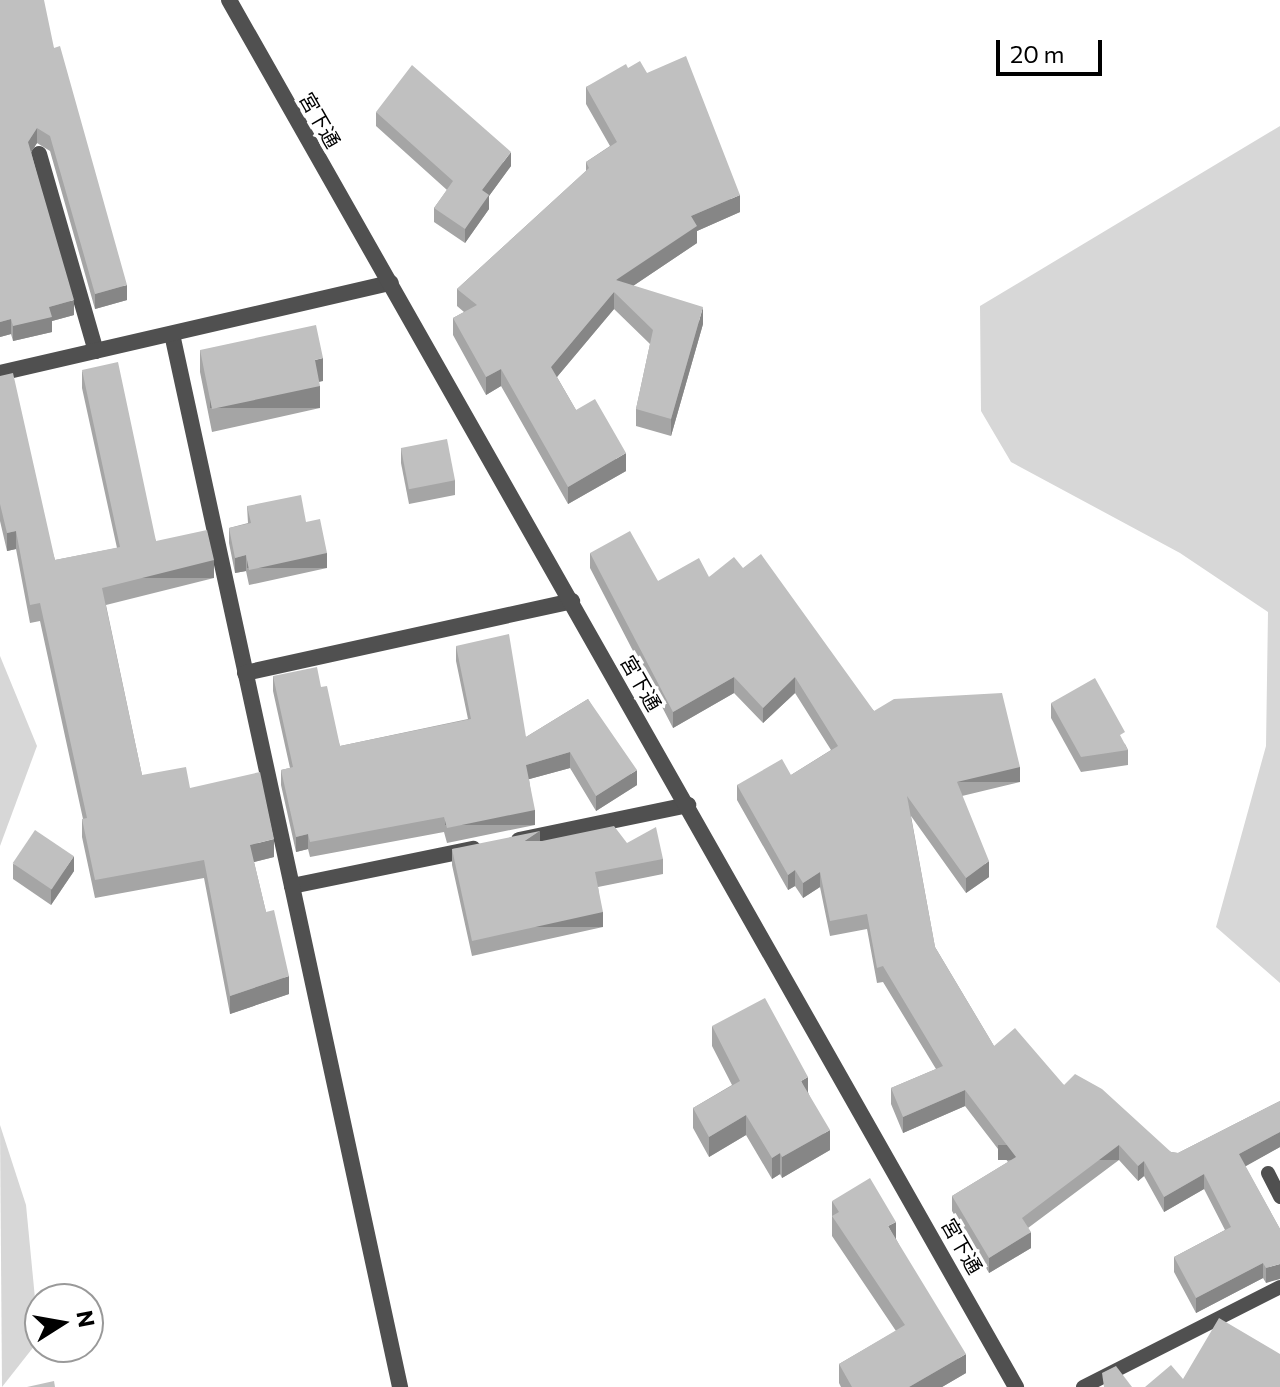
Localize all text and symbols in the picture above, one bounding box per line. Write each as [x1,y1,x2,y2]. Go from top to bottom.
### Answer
scale bar [1000,24,1106,74]
text: 20 m [1010,39,1064,68]
street label: 宮下通 [295,88,345,152]
street label: 宮下通 [616,651,666,715]
street label: 宮下通 [937,1214,987,1278]
north arrow [24,1283,104,1363]
text: N [71,1308,101,1329]

